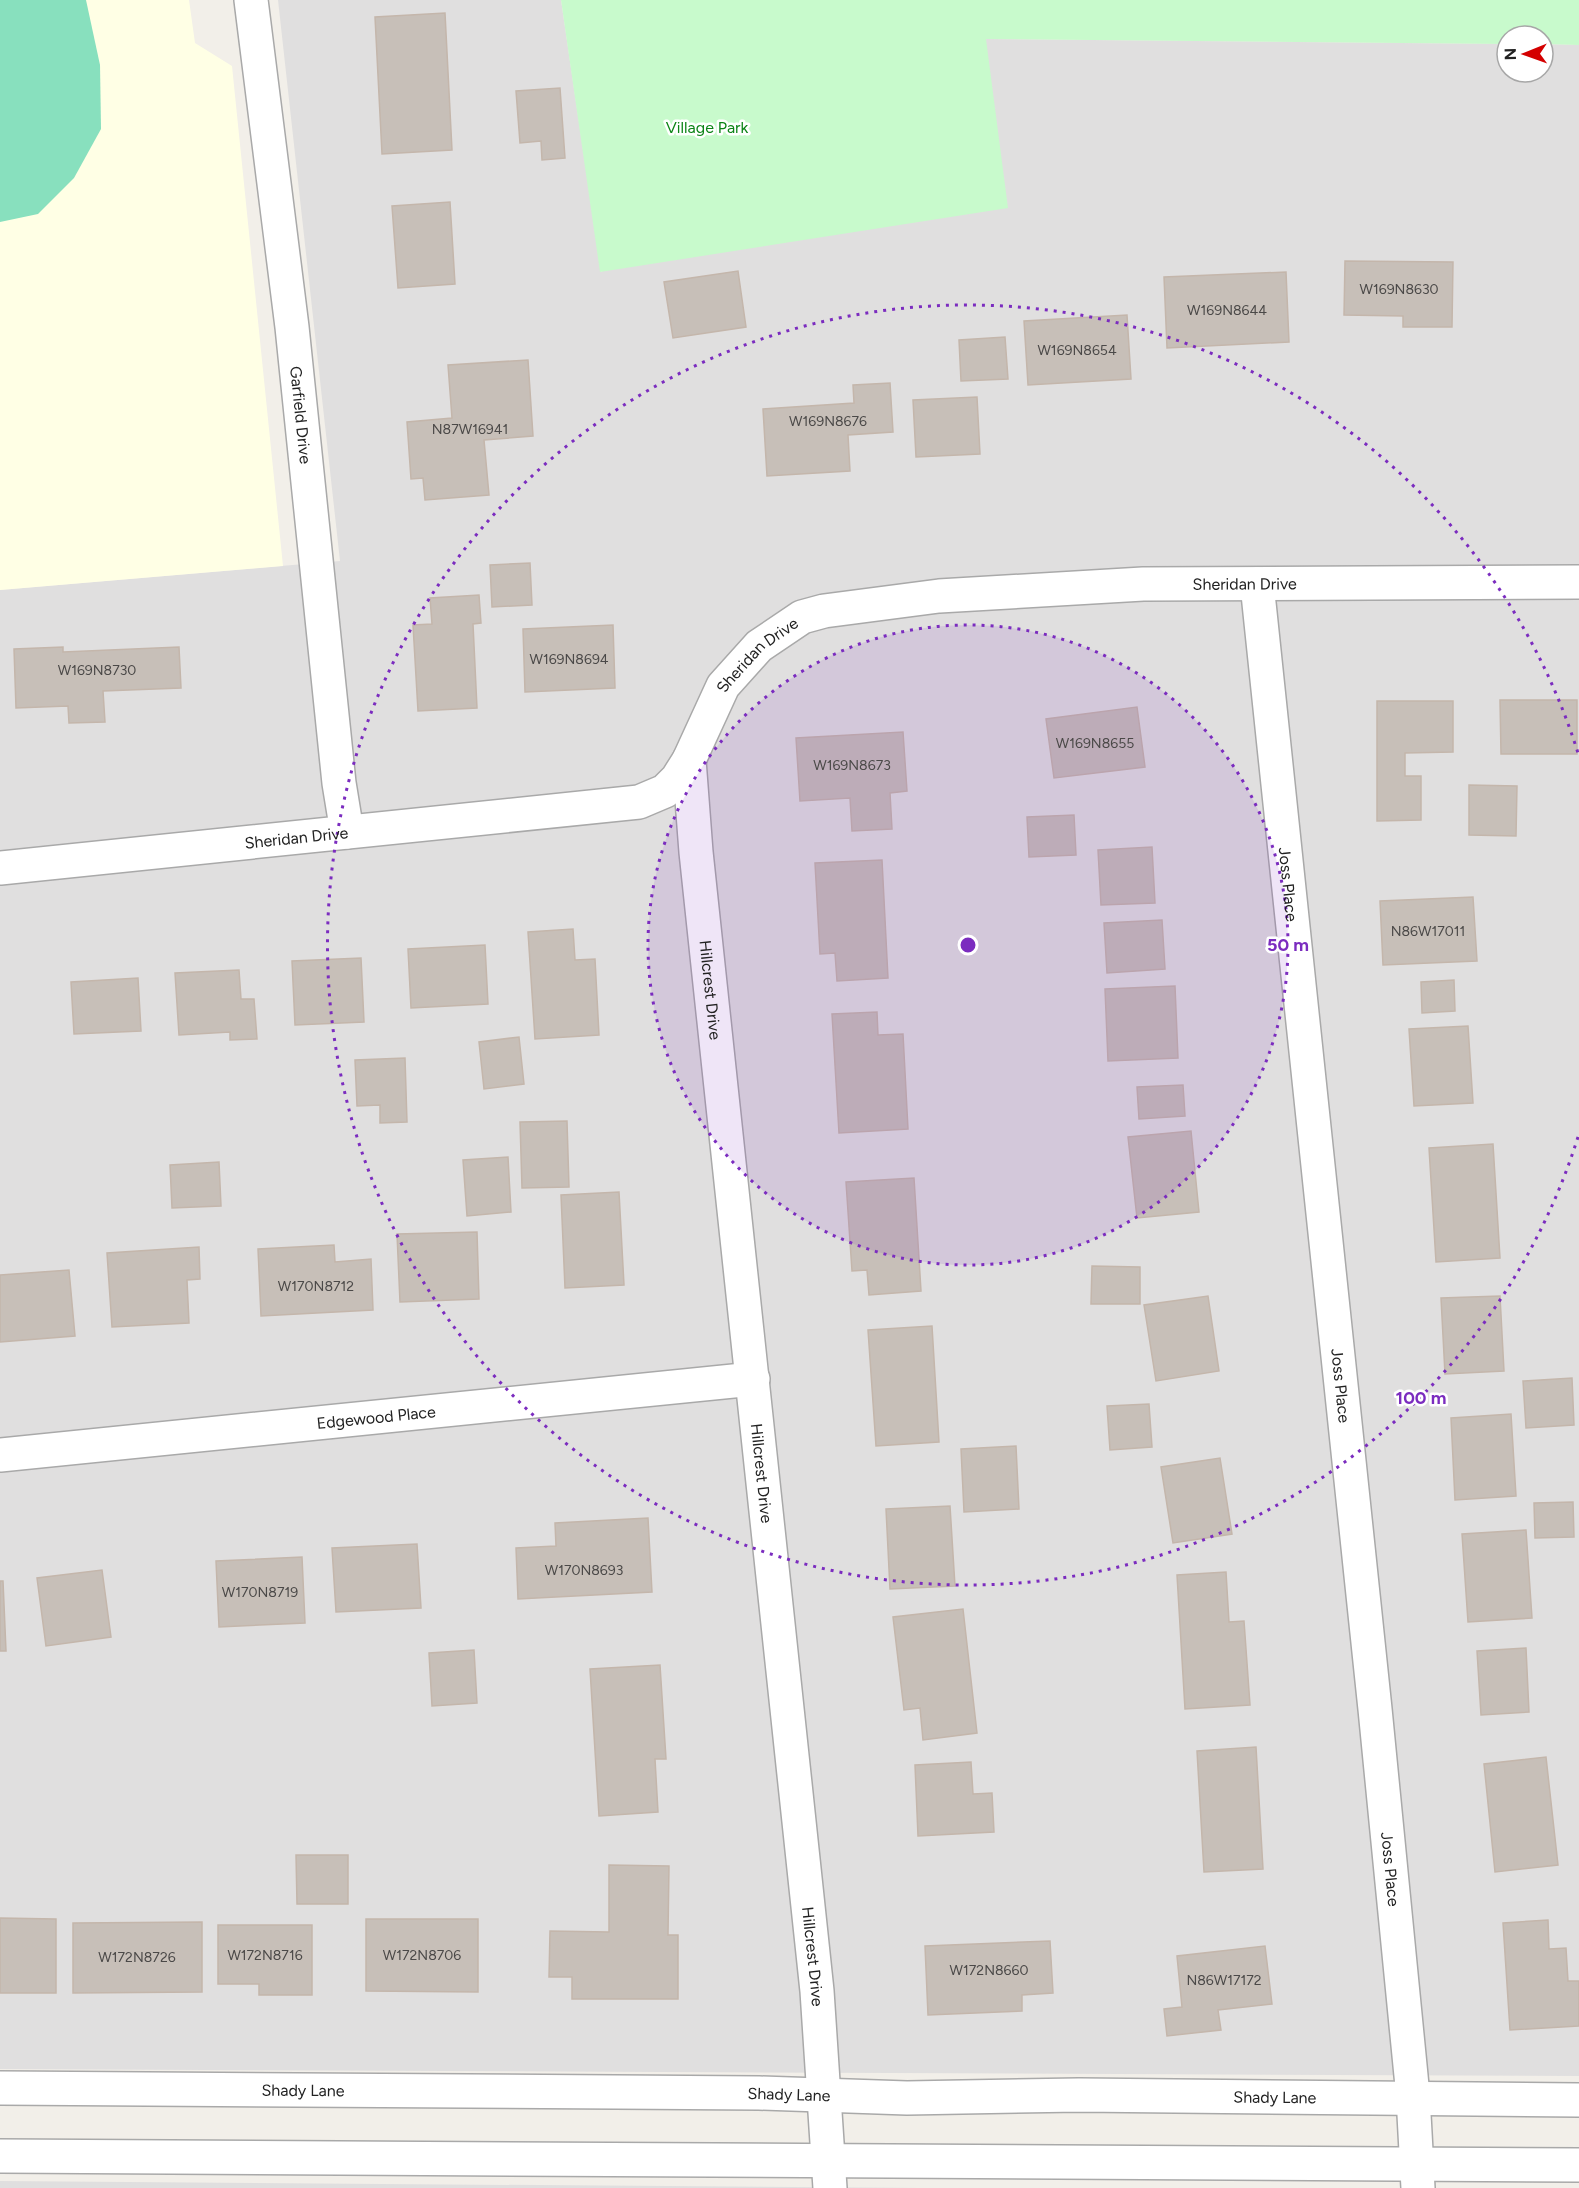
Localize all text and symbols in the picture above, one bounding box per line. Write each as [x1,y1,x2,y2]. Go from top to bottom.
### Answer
north arrow [1495,24,1555,84]
text: N [1501,48,1520,61]
park label: Village Park [666,118,748,137]
house number: W169N8630 [1359,281,1439,298]
house number: W169N8644 [1187,302,1267,319]
house number: W169N8654 [1037,342,1117,359]
street label: Garfield Drive [286,365,315,465]
house number: W169N8676 [789,413,867,430]
house number: N87W16941 [432,421,508,438]
street label: Sheridan Drive [1193,574,1297,594]
street label: Sheridan Drive [712,613,802,695]
house number: W169N8694 [529,651,609,668]
house number: W169N8730 [58,662,136,679]
house number: W169N8655 [1056,735,1134,752]
house number: W169N8673 [813,757,891,774]
street label: Sheridan Drive [244,823,350,853]
street label: Joss Place [1275,846,1301,923]
house number: N86W17011 [1391,923,1465,940]
text: 50 m [1267,934,1309,956]
centre of rings [958,935,978,955]
street label: Hillcrest Drive [695,939,725,1041]
house number: W170N8712 [278,1278,354,1295]
street label: Joss Place [1327,1347,1354,1424]
text: 100 m [1396,1387,1446,1409]
street label: Edgewood Place [316,1402,437,1433]
street label: Hillcrest Drive [747,1422,776,1524]
house number: W170N8693 [545,1562,623,1579]
house number: W170N8719 [222,1584,298,1601]
street label: Joss Place [1377,1831,1403,1907]
street label: Hillcrest Drive [798,1906,827,2007]
house number: W172N8716 [227,1947,303,1964]
house number: W172N8706 [383,1947,461,1964]
house number: W172N8726 [98,1949,176,1966]
house number: W172N8660 [950,1962,1028,1979]
house number: N86W17172 [1186,1972,1262,1989]
street label: Shady Lane [261,2081,345,2100]
street label: Shady Lane [747,2084,831,2105]
street label: Shady Lane [1233,2088,1317,2107]

